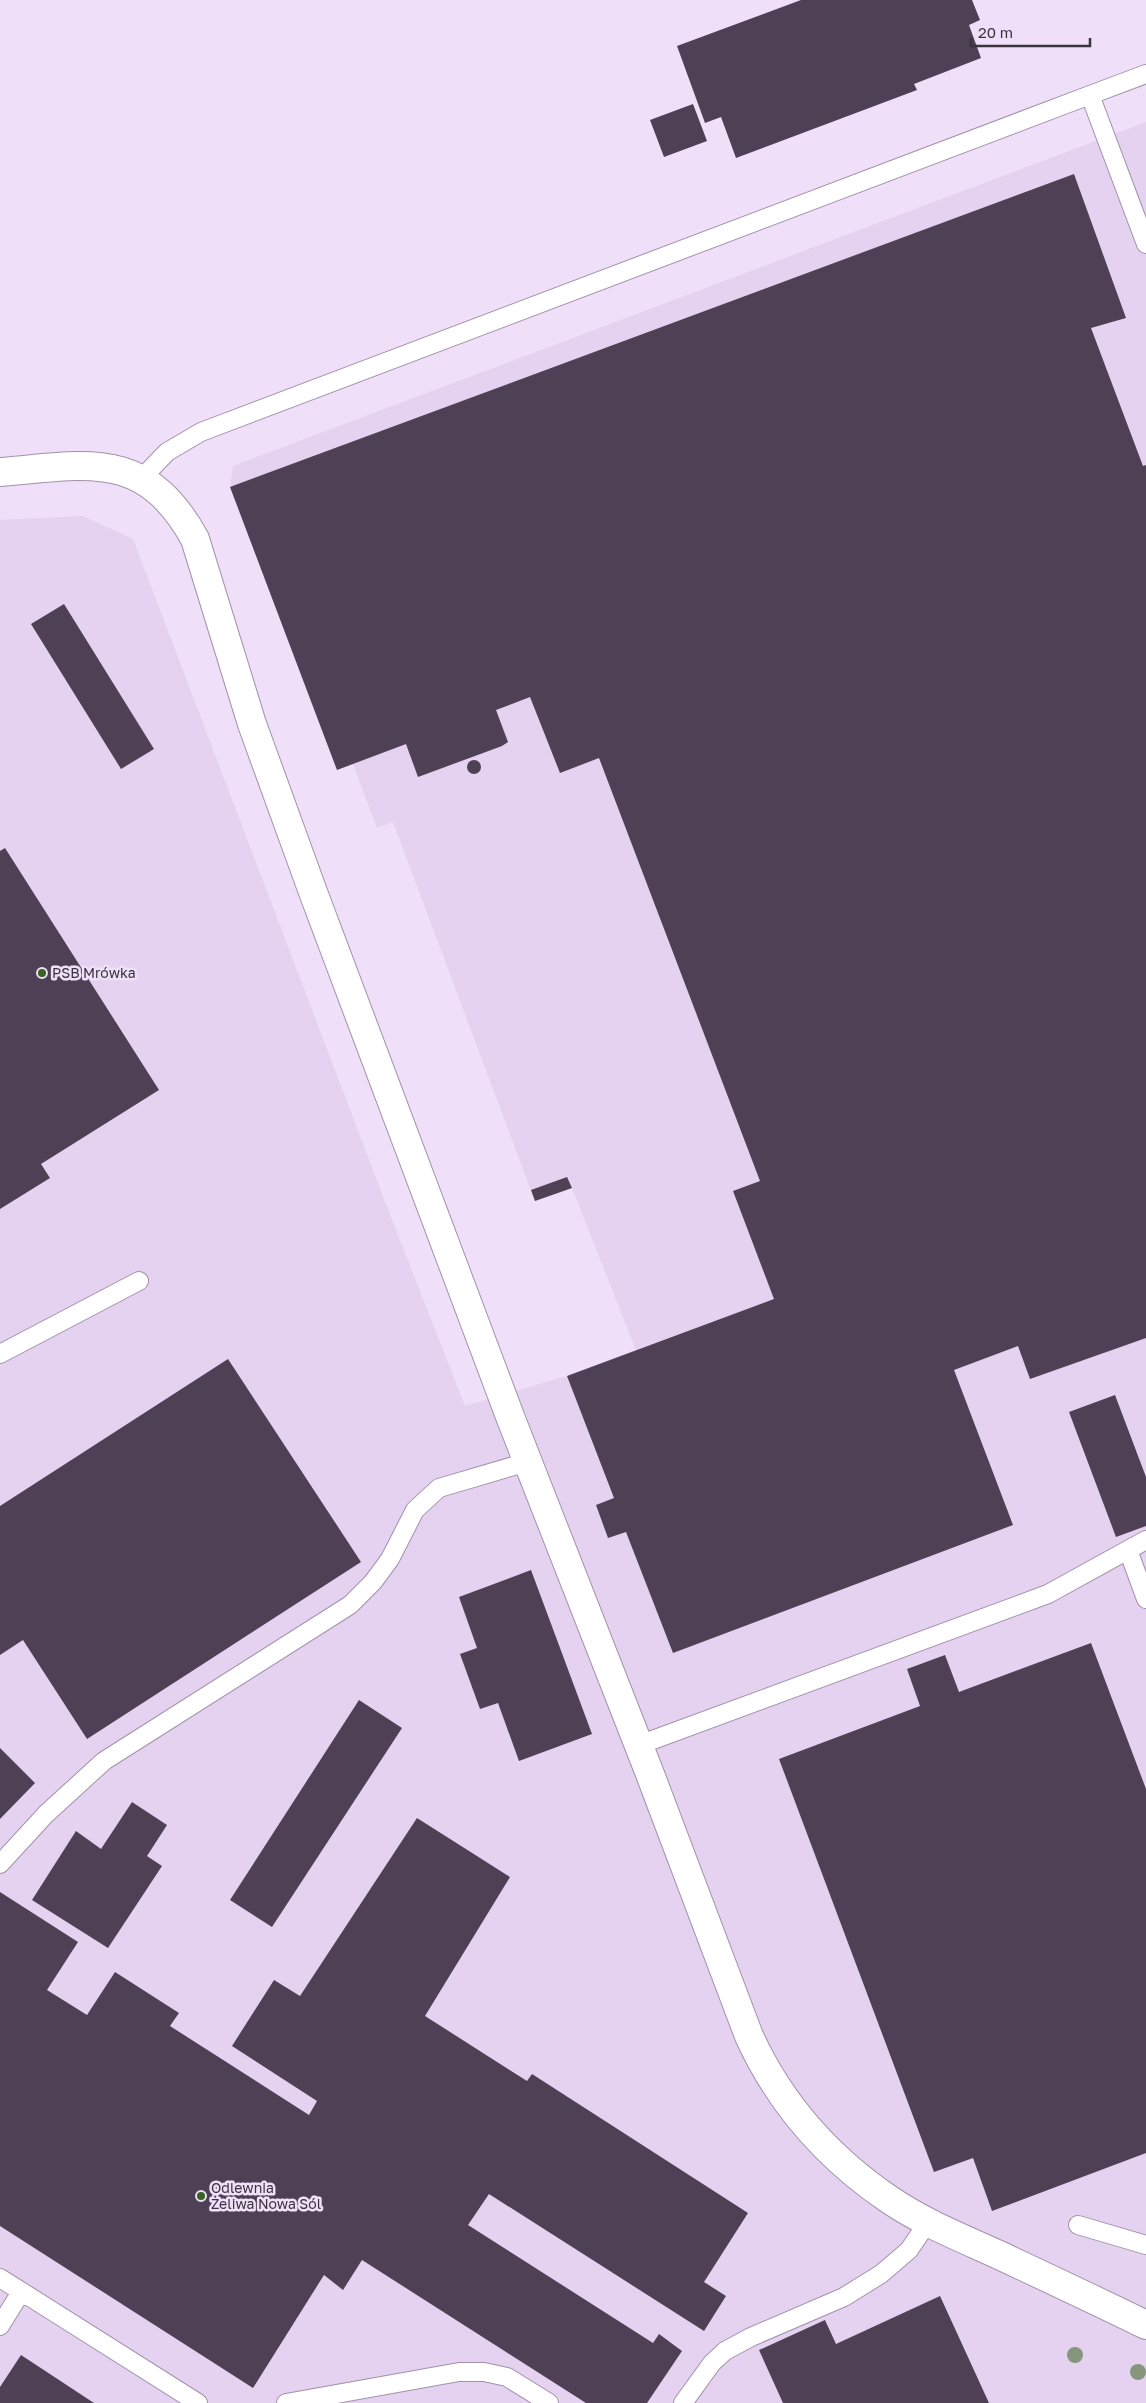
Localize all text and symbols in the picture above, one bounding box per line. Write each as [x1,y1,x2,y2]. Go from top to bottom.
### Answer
scale bar [971,15,1090,47]
text: 20 m [978,23,1013,41]
place label: PSB Mrówka [52,964,136,981]
marker: PSB Mrówka [36,967,48,979]
place label: Odlewnia Żeliwa Nowa Sól [211,2179,321,2212]
marker: Odlewnia Żeliwa Nowa Sól [195,2190,207,2202]

